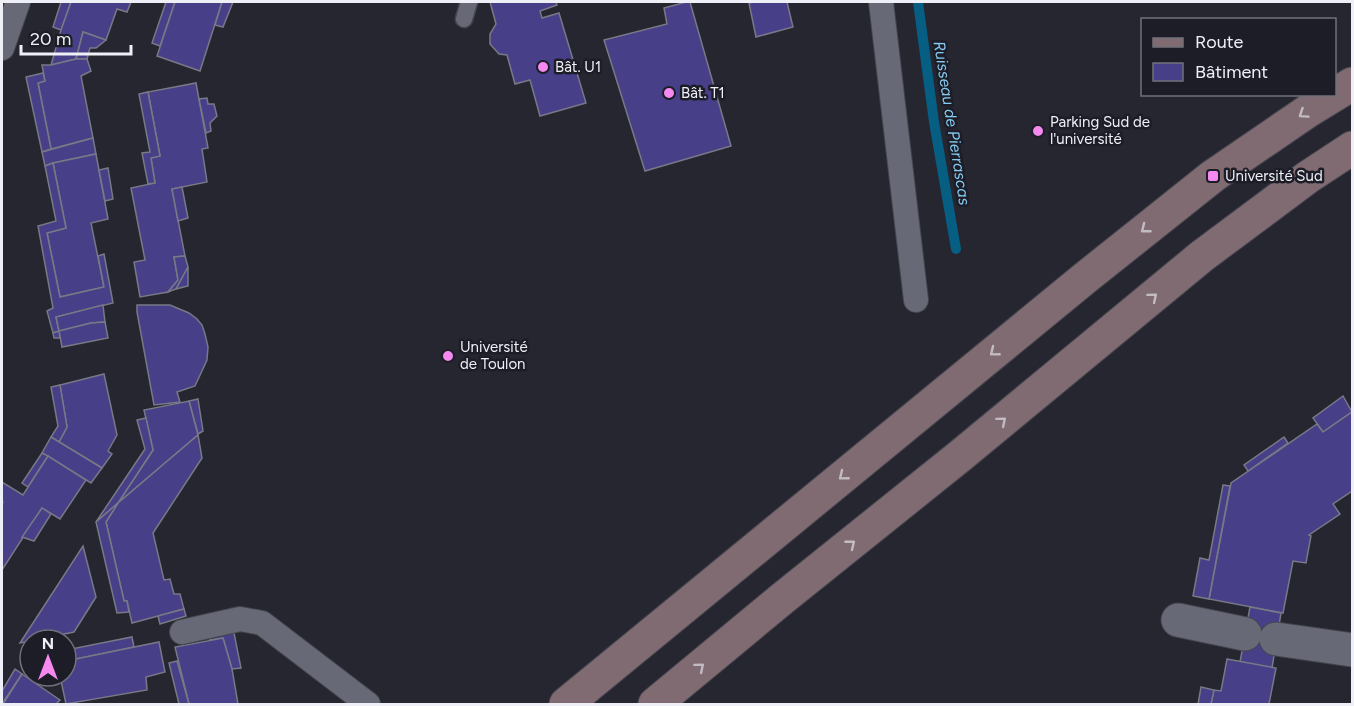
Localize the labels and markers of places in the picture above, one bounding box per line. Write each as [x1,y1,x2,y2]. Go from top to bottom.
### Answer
place label: Bât. U1 [555,58,601,76]
marker: Bât. U1 [536,60,550,74]
place label: Bât. T1 [681,84,725,102]
marker: Bât. T1 [662,86,676,100]
place label: Parking Sud de l'université [1050,113,1150,148]
marker: Parking Sud de l'université [1031,124,1045,138]
place label: Université Sud [1225,167,1323,185]
marker: Université Sud [1206,169,1220,183]
place label: Université de Toulon [460,338,528,373]
marker: Université de Toulon [441,349,455,363]

